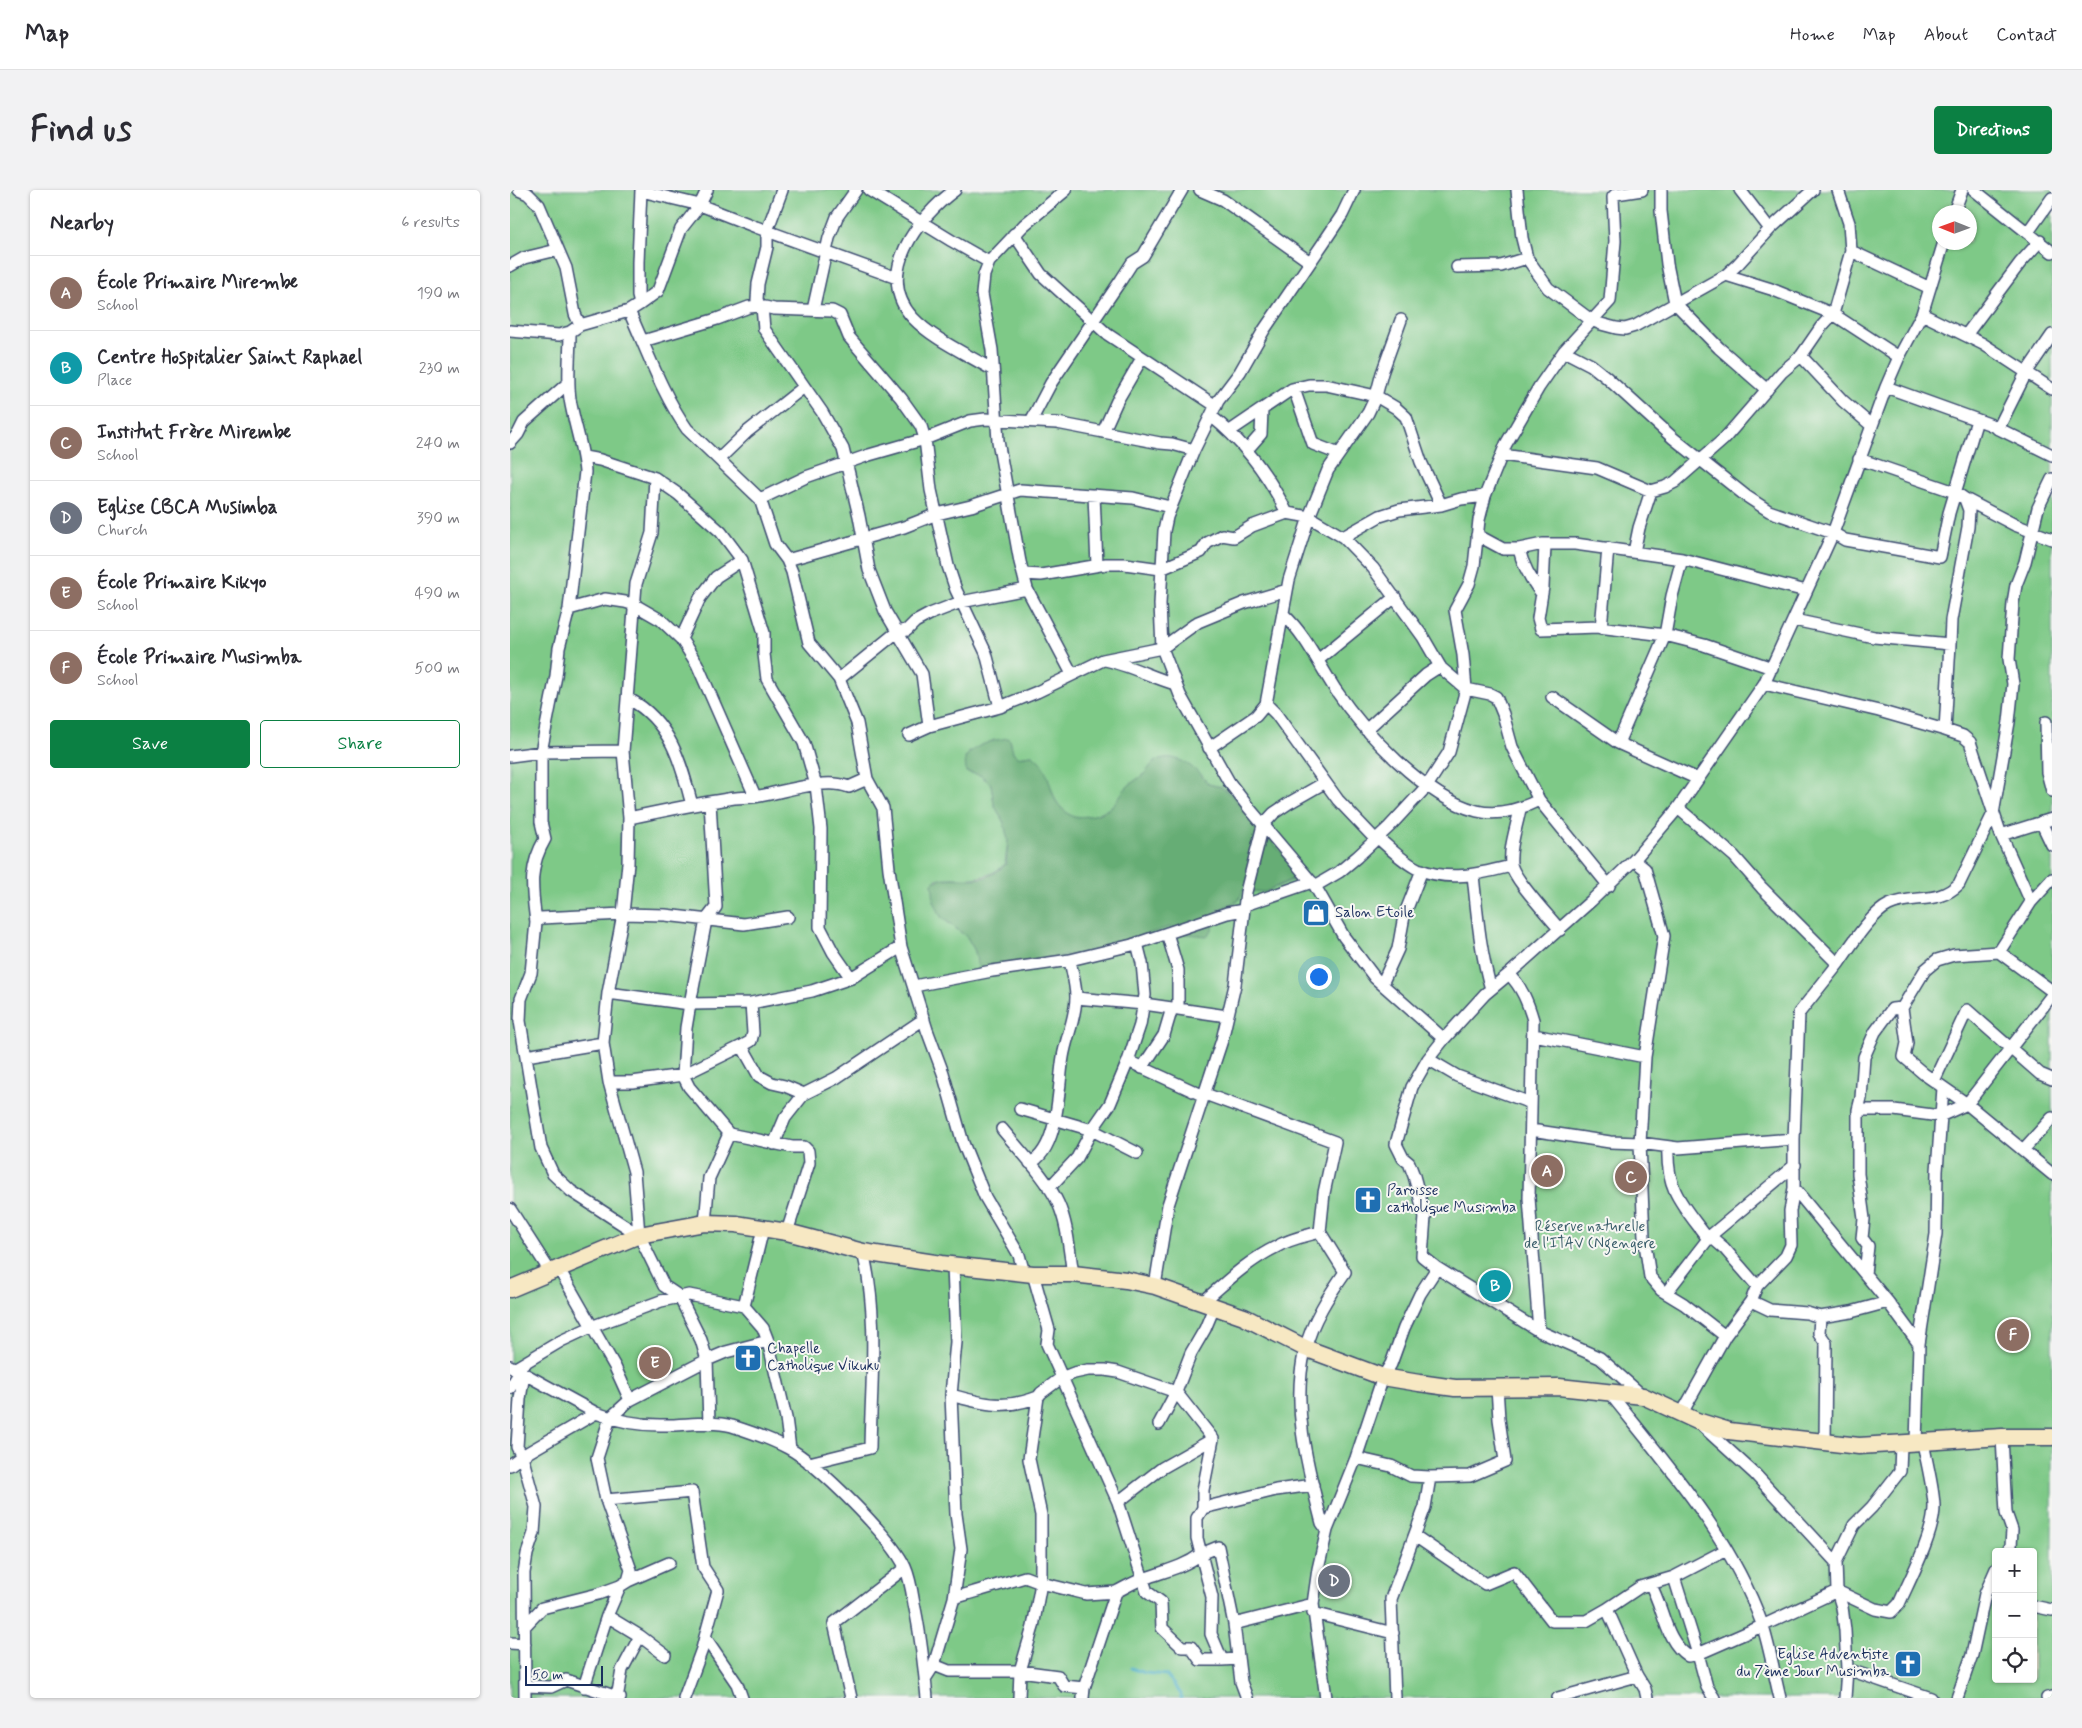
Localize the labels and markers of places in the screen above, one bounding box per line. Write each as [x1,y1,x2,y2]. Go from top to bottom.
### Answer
shop icon: Salon Etoile [1301,898,1331,928]
place label: Salon Etoile [1335,903,1414,923]
pin: A [1531,1152,1563,1190]
pin: C [1615,1158,1647,1196]
place label: Paroisse catholique Musimba [1387,1181,1516,1218]
church icon: Paroisse catholique Musimba [1353,1185,1383,1215]
pin: B [1479,1267,1511,1305]
pin: F [1997,1316,2029,1354]
place label: Chapelle Catholique Vikuku [767,1339,879,1376]
church icon: Chapelle Catholique Vikuku [733,1343,763,1373]
pin: E [639,1344,671,1382]
pin: D [1318,1562,1350,1600]
place label: Eglise Adventiste du 7ème Jour Musimba [1737,1645,1890,1682]
church icon: Eglise Adventiste du 7ème Jour Musimba [1893,1649,1923,1679]

